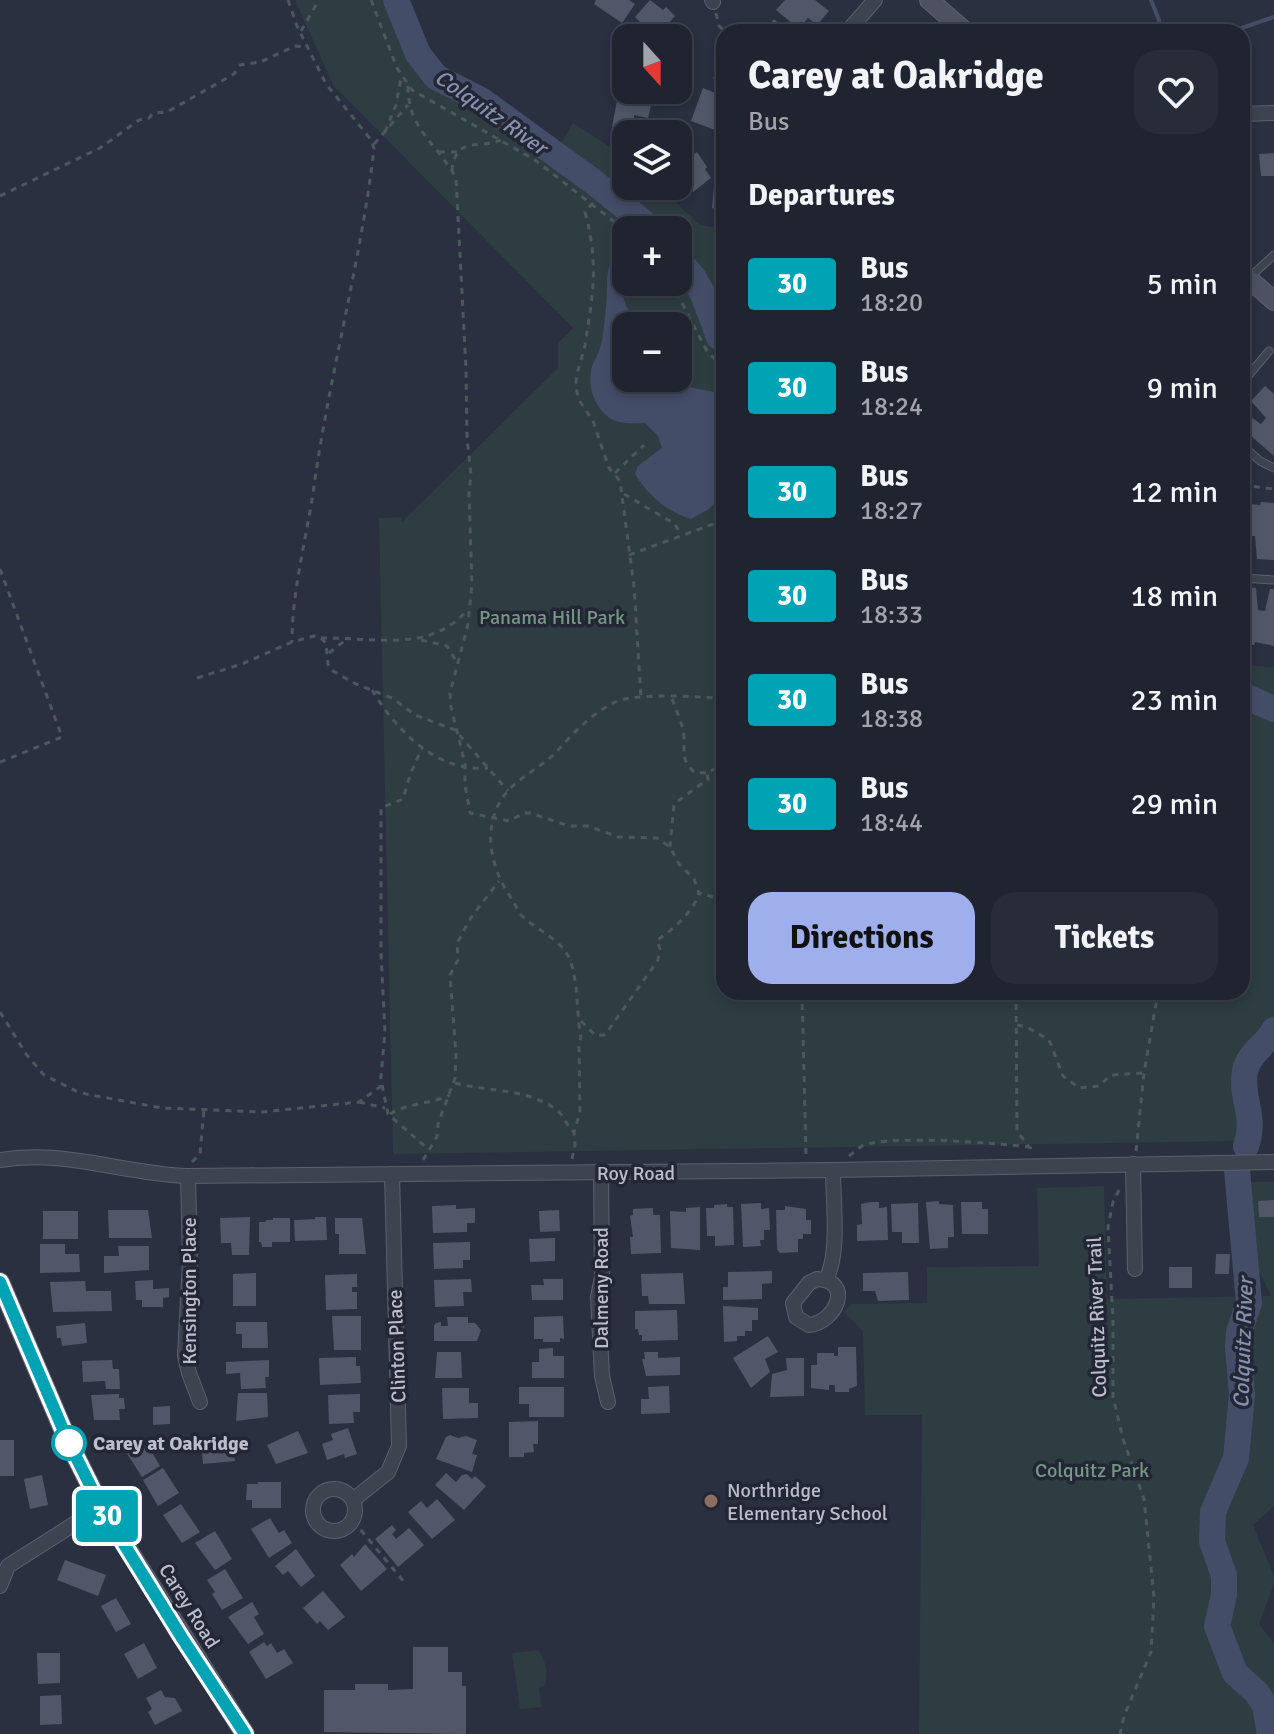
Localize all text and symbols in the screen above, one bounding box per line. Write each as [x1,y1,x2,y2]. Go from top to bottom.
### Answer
north arrow [612,24,692,104]
map controls [612,24,692,392]
button: heart [1134,50,1218,134]
text: Carey at Oakridge [748,52,1044,99]
water label: Colquitz River [430,63,555,162]
text: Bus [748,106,789,138]
button: layers [612,120,692,200]
text: Departures [748,177,895,214]
button: + [612,216,692,296]
text: Bus [860,250,908,287]
text: 5 min [1147,266,1218,303]
text: 30 [777,267,807,301]
text: 18:20 [860,287,923,319]
button: − [612,312,692,392]
text: Bus [860,354,908,391]
text: 9 min [1147,370,1218,407]
text: 30 [777,371,807,405]
text: 18:24 [860,391,923,423]
text: Bus [860,458,908,495]
text: 12 min [1131,474,1218,511]
text: 30 [777,475,807,509]
text: 18:27 [860,495,923,527]
text: Bus [860,562,908,599]
text: 18 min [1131,578,1218,615]
text: 30 [777,579,807,613]
text: 18:33 [860,599,923,631]
park label: Panama Hill Park [479,605,625,630]
text: Bus [860,666,908,703]
text: 23 min [1131,682,1218,719]
text: 30 [777,683,807,717]
text: 18:38 [860,703,923,735]
text: Bus [860,770,908,807]
text: 29 min [1131,786,1218,823]
text: 30 [777,787,807,821]
text: 18:44 [860,807,923,839]
button: Directions [748,892,975,984]
button: Tickets [991,892,1218,984]
street label: Roy Road [597,1161,675,1186]
street label: Kensington Place [177,1217,202,1365]
street label: Dalmeny Road [589,1227,614,1349]
street label: Colquitz River Trail [1082,1236,1112,1398]
water label: Colquitz River [1227,1274,1259,1409]
street label: Clinton Place [383,1289,411,1403]
marker: Carey at Oakridge [52,1426,86,1460]
place label: Carey at Oakridge [93,1431,249,1456]
park label: Colquitz Park [1035,1458,1149,1483]
place label: Northridge Elementary School [727,1478,888,1526]
line badge: 30 [71,1490,143,1542]
marker: Northridge Elementary School [702,1492,720,1510]
text: 30 [92,1499,122,1533]
street label: Carey Road [153,1559,225,1653]

